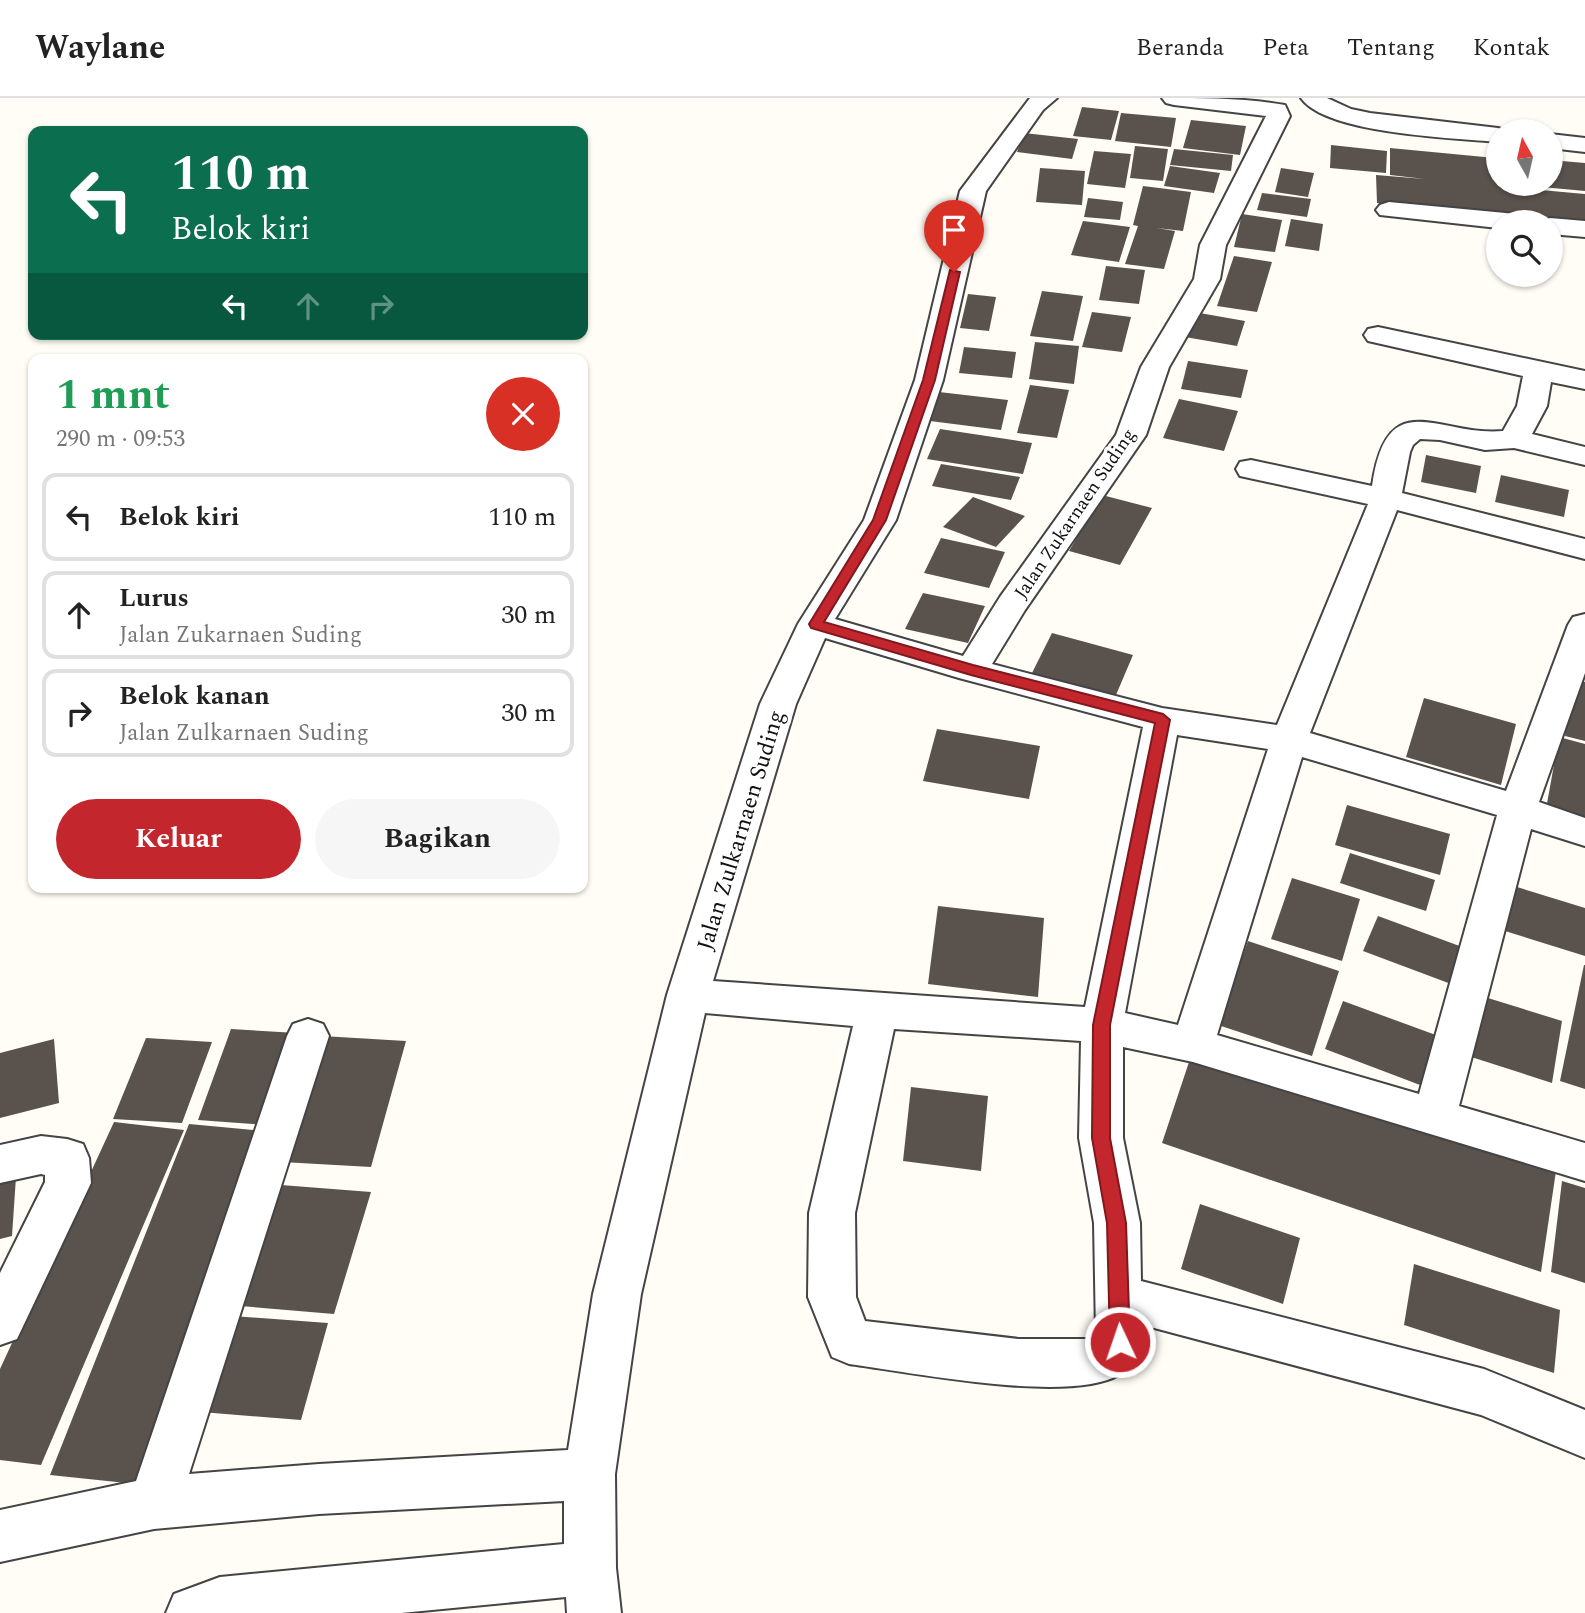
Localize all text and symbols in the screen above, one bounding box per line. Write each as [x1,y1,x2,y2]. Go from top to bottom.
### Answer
text: Waylane [35,23,165,73]
text: Beranda [1136,30,1224,66]
text: Peta [1262,30,1309,66]
text: Tentang [1347,30,1435,66]
text: Kontak [1473,30,1550,66]
north arrow [1486,119,1563,196]
map controls [1486,119,1563,287]
text: 110 m [171,137,310,212]
icon: left [56,154,147,245]
pin [924,200,984,272]
text: Belok kiri [171,205,310,254]
button: search [1486,210,1563,287]
icon: arrive [935,211,973,249]
icon: left [216,287,254,325]
icon: ahead [289,287,327,325]
icon: right [362,287,400,325]
text: 1 mnt [56,364,170,427]
button: close [486,377,560,451]
text: 290 m · 09:53 [56,422,185,457]
street label: Jalan Zukarnaen Suding [1007,423,1143,605]
text: Belok kiri [119,497,239,537]
text: 110 m [488,497,556,537]
icon: left [60,498,98,536]
text: Lurus [119,578,189,618]
text: 30 m [501,595,556,635]
icon: ahead [60,596,98,634]
text: Jalan Zukarnaen Suding [119,618,362,653]
text: Belok kanan [119,676,270,716]
text: 30 m [501,693,556,733]
icon: right [60,694,98,732]
street label: Jalan Zulkarnaen Suding [688,706,795,955]
text: Jalan Zulkarnaen Suding [119,716,369,751]
button: Keluar [56,799,301,879]
button: Bagikan [315,799,560,879]
position arrow [1083,1305,1157,1379]

